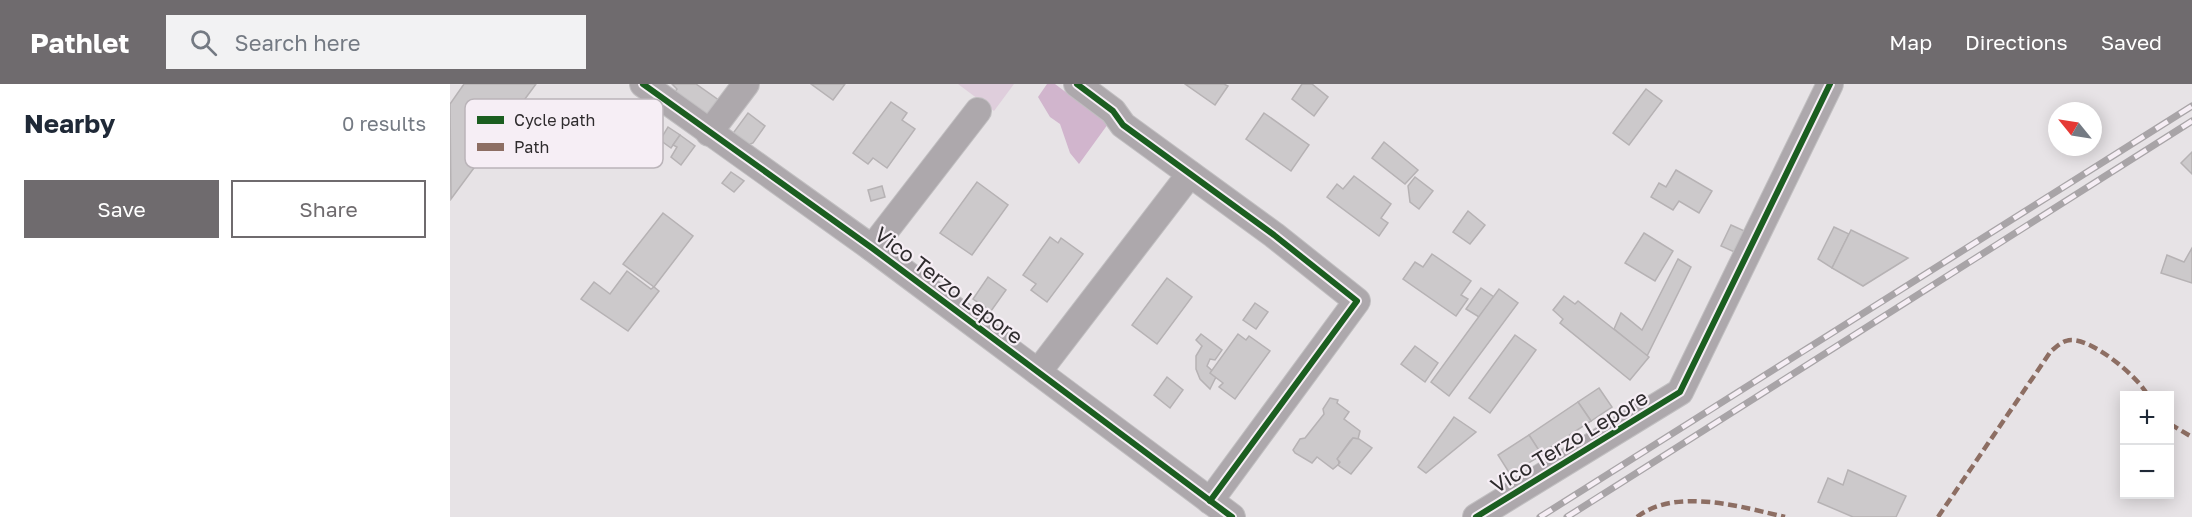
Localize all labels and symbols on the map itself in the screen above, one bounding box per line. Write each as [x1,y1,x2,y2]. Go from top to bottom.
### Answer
legend [465,99,663,168]
north arrow [2048,102,2102,156]
text: Cycle path [514,110,595,130]
text: Path [514,137,549,157]
street label: Vico Terzo Lepore [870,221,1028,349]
street label: Vico Terzo Lepore [1486,384,1652,498]

